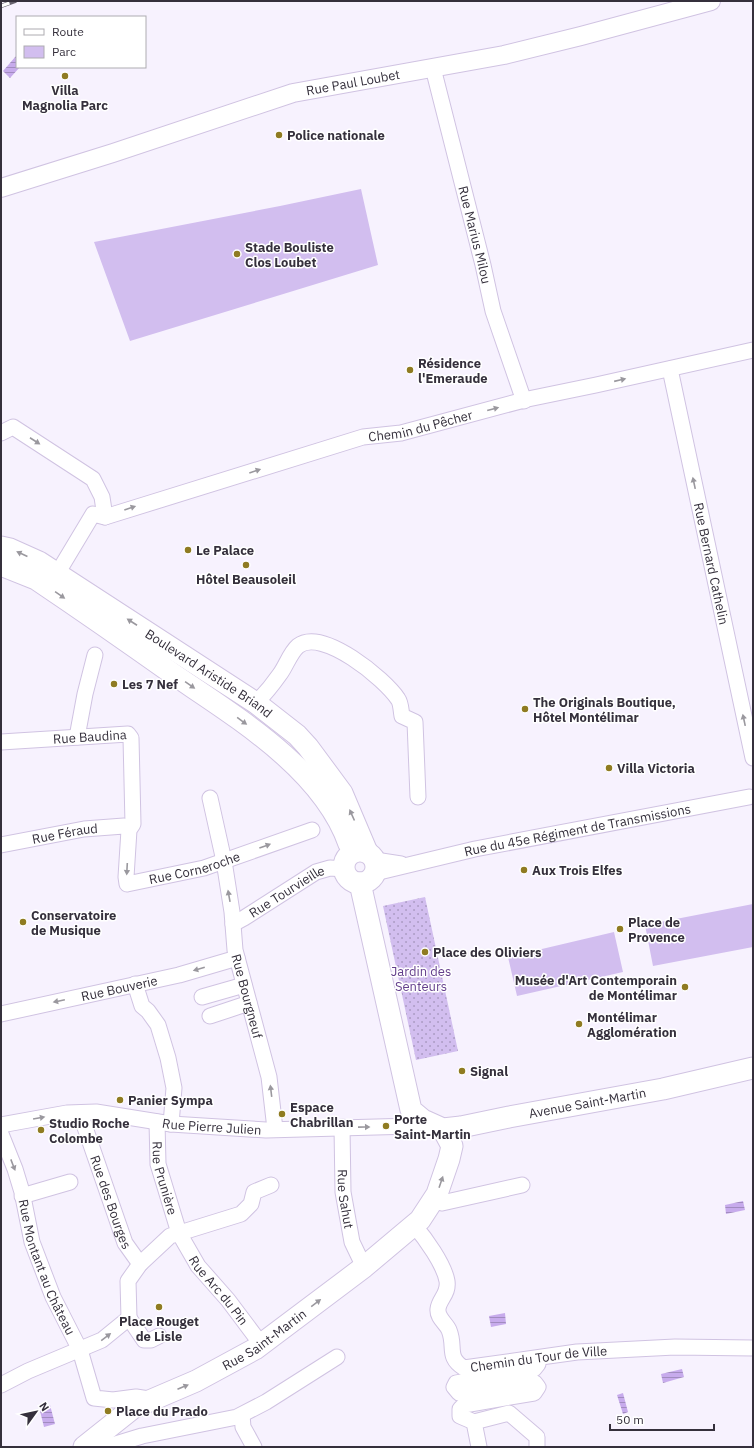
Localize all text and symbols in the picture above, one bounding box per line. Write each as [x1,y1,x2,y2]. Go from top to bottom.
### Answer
legend [16,16,146,68]
text: Route [52,24,84,39]
text: Parc [52,44,76,59]
street label: Rue Paul Loubet [305,65,401,99]
marker: Villa Magnolia Parc [60,71,70,81]
place label: Villa Magnolia Parc [22,82,108,114]
place label: Police nationale [287,127,385,144]
marker: Police nationale [274,130,284,140]
street label: Rue Marius Milou [455,184,495,285]
place label: Stade Bouliste Clos Loubet [245,239,334,271]
marker: Stade Bouliste Clos Loubet [232,249,242,259]
place label: Résidence l'Emeraude [418,355,488,387]
marker: Résidence l'Emeraude [405,365,415,375]
one-way arrow [613,377,626,383]
street label: Chemin du Pêcher [367,406,474,445]
one-way arrow [487,406,499,412]
one-way arrow [29,438,40,445]
one-way arrow [249,468,261,474]
one-way arrow [691,477,697,490]
street label: Rue Bernard Cathelin [690,501,733,626]
one-way arrow [125,505,137,511]
place label: Le Palace [196,542,254,559]
marker: Le Palace [183,545,193,555]
one-way arrow [16,551,27,557]
marker: Hôtel Beausoleil [241,560,251,570]
place label: Hôtel Beausoleil [196,571,296,588]
one-way arrow [55,591,65,599]
one-way arrow [126,619,138,626]
street label: Boulevard Aristide Briand [142,625,276,721]
place label: Les 7 Nef [122,676,178,693]
marker: Les 7 Nef [109,679,119,689]
one-way arrow [185,681,195,689]
place label: The Originals Boutique, Hôtel Montélimar [533,694,676,726]
marker: The Originals Boutique, Hôtel Montélimar [520,704,530,714]
one-way arrow [741,714,747,726]
one-way arrow [237,717,247,725]
street label: Rue Baudina [52,726,127,747]
place label: Villa Victoria [617,760,695,777]
marker: Villa Victoria [604,763,614,773]
street label: Rue du 45e Régiment de Transmissions [462,800,692,860]
one-way arrow [349,810,355,821]
street label: Rue Féraud [30,819,98,847]
one-way arrow [260,843,272,849]
street label: Rue Corneroche [147,848,242,888]
street label: Rue Tourvieille [246,862,326,921]
place label: Aux Trois Elfes [532,862,623,879]
one-way arrow [123,863,130,875]
marker: Aux Trois Elfes [519,865,529,875]
one-way arrow [226,890,232,902]
place label: Conservatoire de Musique [31,907,116,939]
place label: Place de Provence [628,914,685,946]
marker: Conservatoire de Musique [18,917,28,927]
marker: Place de Provence [615,924,625,934]
place label: Place des Oliviers [433,944,542,961]
marker: Place des Oliviers [420,947,430,957]
street label: Rue Bourgneuf [228,952,267,1040]
park label: Jardin des Senteurs [391,963,451,995]
one-way arrow [193,966,205,972]
street label: Rue Bouverie [79,971,159,1005]
place label: Musée d'Art Contemporain de Montélimar [515,972,677,1004]
marker: Musée d'Art Contemporain de Montélimar [680,982,690,992]
one-way arrow [53,998,65,1004]
place label: Montélimar Agglomération [587,1009,677,1041]
marker: Montélimar Agglomération [574,1019,584,1029]
place label: Signal [470,1063,508,1080]
marker: Signal [457,1066,467,1076]
street label: Avenue Saint-Martin [527,1084,647,1122]
one-way arrow [267,1085,274,1097]
place label: Panier Sympa [128,1092,213,1109]
marker: Panier Sympa [115,1095,125,1105]
place label: Espace Chabrillan [290,1099,353,1131]
marker: Espace Chabrillan [277,1109,287,1119]
place label: Porte Saint-Martin [394,1111,471,1143]
street label: Rue Pierre Julien [161,1114,262,1138]
one-way arrow [33,1115,45,1121]
place label: Studio Roche Colombe [49,1115,129,1147]
marker: Porte Saint-Martin [381,1121,391,1131]
one-way arrow [358,1124,371,1130]
marker: Studio Roche Colombe [36,1125,46,1135]
street label: Rue Prunière [149,1141,181,1217]
street label: Rue des Bourges [87,1153,135,1252]
one-way arrow [11,1159,17,1171]
street label: Rue Sahut [334,1169,358,1230]
one-way arrow [438,1175,444,1187]
street label: Rue Montant au Château [15,1198,79,1338]
street label: Rue Arc du Pin [185,1252,252,1328]
one-way arrow [311,1299,322,1307]
marker: Place Rouget de Lisle [154,1302,164,1312]
street label: Rue Saint-Martin [219,1305,309,1374]
place label: Place Rouget de Lisle [119,1313,199,1345]
one-way arrow [100,1333,111,1341]
street label: Chemin du Tour de Ville [469,1342,608,1376]
one-way arrow [178,1384,189,1390]
north arrow [16,1392,56,1432]
text: N [36,1399,52,1414]
place label: Place du Prado [116,1403,208,1420]
marker: Place du Prado [103,1406,113,1416]
scale bar [610,1406,714,1432]
text: 50 m [616,1412,644,1427]

